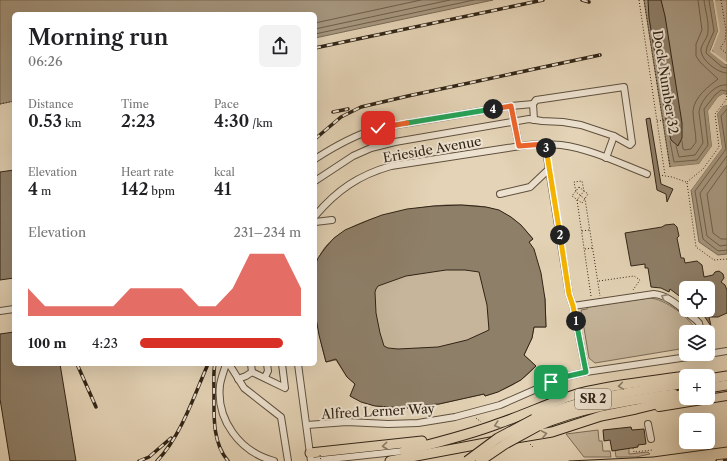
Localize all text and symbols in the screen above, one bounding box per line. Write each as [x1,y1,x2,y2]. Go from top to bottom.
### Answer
text: Morning run [28,24,168,51]
button: share [259,25,301,67]
street label: Dock Number 32 [650,29,682,135]
text: 06:26 [28,53,63,69]
text: Distance [28,97,74,111]
text: Time [121,97,149,111]
text: Pace [214,97,239,111]
pin: 4 [483,99,503,119]
text: 4 [490,102,496,116]
text: 0.53 [28,111,62,131]
text: 2:23 [121,111,155,131]
text: 4:30 [214,111,249,131]
pin [361,111,395,145]
text: km [62,116,82,130]
text: /km [249,116,273,130]
icon: check [367,117,389,139]
street label: Erieside Avenue [382,132,482,166]
pin: 3 [536,138,556,158]
text: 3 [543,141,549,155]
text: Elevation [28,165,77,179]
text: Heart rate [121,165,174,179]
text: kcal [214,165,235,179]
text: 4 [28,179,38,199]
text: 142 [121,179,148,199]
text: 41 [214,179,231,199]
text: m [38,184,51,198]
text: bpm [148,184,175,198]
text: Elevation [28,224,86,240]
text: 231–234 m [234,224,301,240]
pin: 2 [550,225,570,245]
text: 2 [557,228,563,242]
map controls [679,281,715,449]
button: locate [679,281,715,317]
one-way arrow [661,294,668,302]
pin: 1 [566,311,586,331]
text: 1 [574,314,578,328]
button: layers [679,325,715,361]
text: 100 m [28,335,67,351]
text: 4:23 [92,335,118,351]
pin [534,365,568,399]
button: + [679,369,715,405]
icon: arrive [540,371,562,393]
one-way arrow [618,381,624,390]
road number: SR 2 [575,389,611,409]
street label: Alfred Lerner Way [320,400,436,422]
button: − [679,413,715,449]
one-way arrow [493,420,500,428]
one-way arrow [541,430,547,439]
one-way arrow [382,441,388,450]

